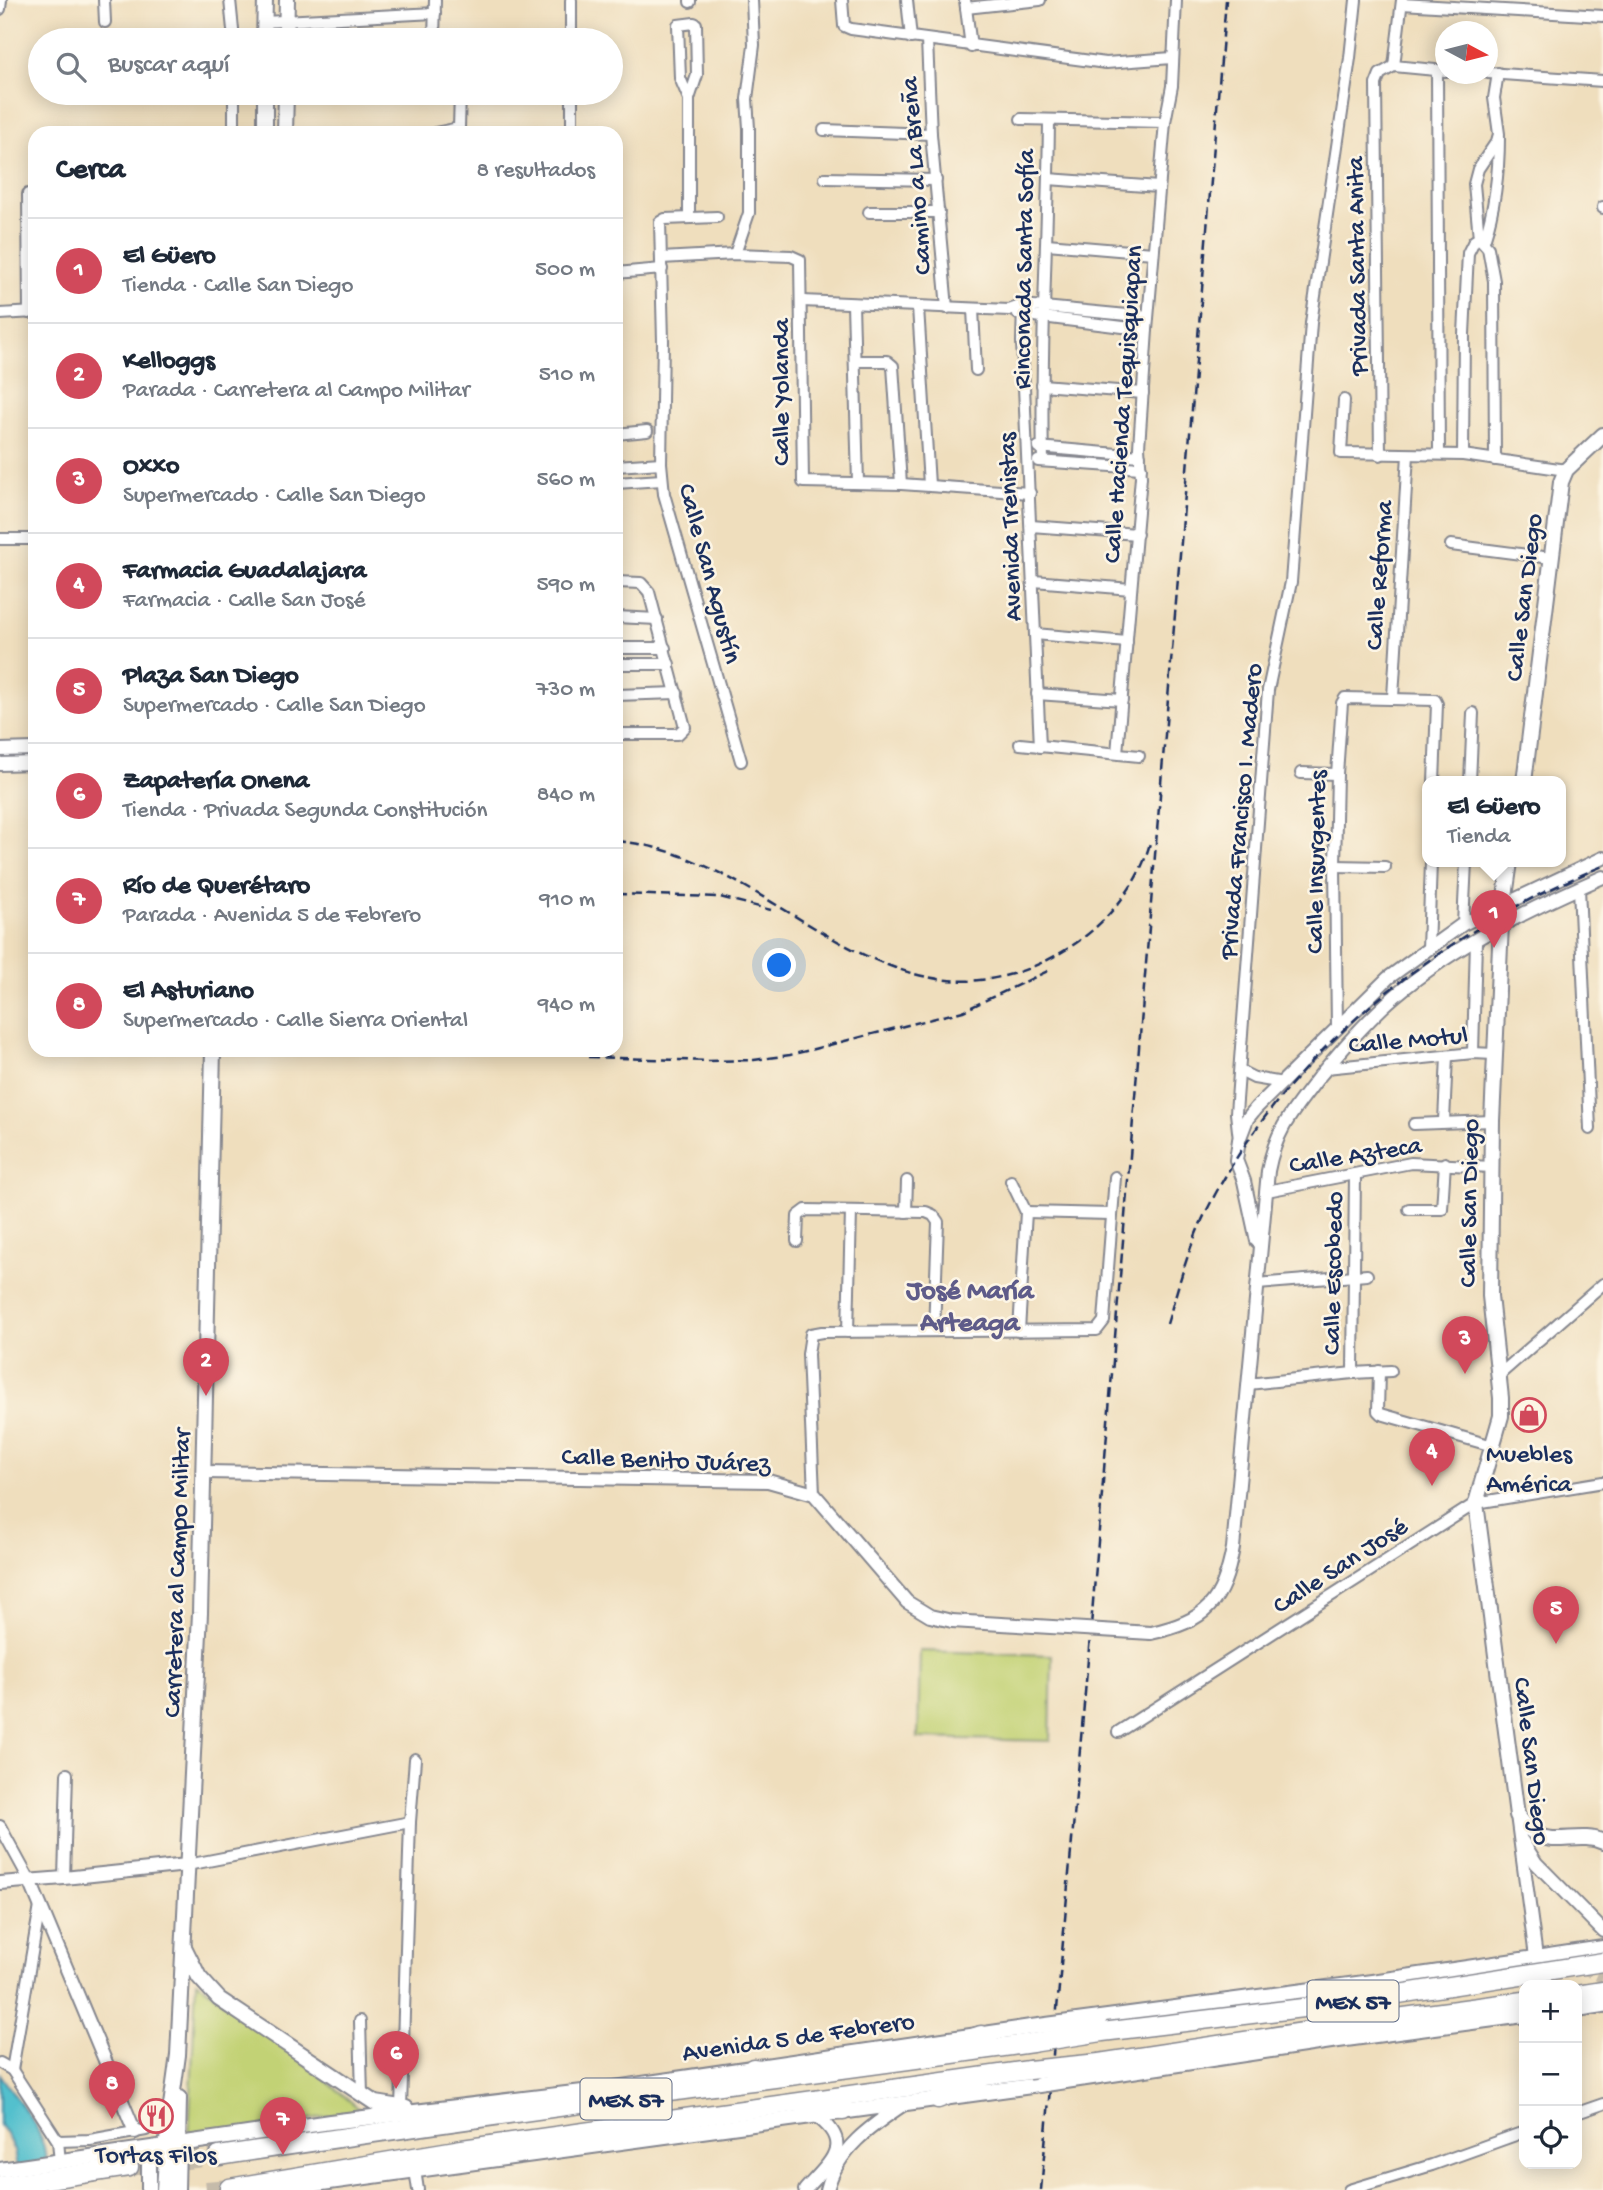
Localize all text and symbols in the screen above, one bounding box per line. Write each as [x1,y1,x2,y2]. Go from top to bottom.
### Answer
north arrow [1435,21,1498,84]
search box [28,28,623,105]
icon: search [52,48,90,86]
text: Buscar aquí [108,51,230,82]
street label: Camino a La Breña [896,74,941,276]
street label: Rinconada Santa Sofía [1009,147,1044,389]
text: Cerca [56,154,125,189]
street label: Privada Santa Anita [1342,154,1377,377]
text: 8 resultados [477,158,595,185]
text: El Güero [123,242,216,273]
street label: Calle Hacienda Tequisquiapan [1099,244,1152,564]
text: 1 [74,257,84,284]
text: 500 m [535,257,595,284]
text: Tienda · Calle San Diego [123,273,353,300]
street label: Calle Yolanda [768,317,799,466]
text: Kelloggs [123,347,215,378]
text: 2 [73,362,85,389]
text: 510 m [539,362,595,389]
text: Parada · Carretera al Campo Militar [123,378,470,405]
street label: Avenida Trenistas [994,431,1031,622]
text: Oxxo [123,452,180,483]
text: 3 [73,467,85,494]
text: 560 m [536,467,595,494]
street label: Calle San Agustín [669,481,747,668]
text: Supermercado · Calle San Diego [123,483,426,510]
street label: Calle Reforma [1361,498,1402,651]
street label: Calle San Diego [1501,512,1552,683]
text: Farmacia Guadalajara [123,557,366,588]
text: 4 [74,572,84,599]
text: 590 m [537,572,595,599]
text: Farmacia · Calle San José [123,588,365,615]
text: Plaza San Diego [123,662,299,693]
street label: Privada Francisco I. Madero [1215,662,1272,962]
text: 5 [73,677,85,704]
text: 730 m [536,677,595,704]
text: Supermercado · Calle San Diego [123,693,426,720]
text: Zapatería Onena [123,767,309,798]
street label: Calle Insurgentes [1301,769,1336,954]
popup [1422,776,1566,867]
text: 6 [73,782,85,809]
text: 840 m [537,782,595,809]
text: El Güero [1448,793,1540,824]
text: Tienda · Privada Segunda Constitución [123,798,487,825]
text: Tienda [1448,824,1510,851]
text: Río de Querétaro [123,872,310,903]
text: 7 [73,887,85,914]
text: 910 m [539,887,595,914]
pin: 1 [1471,890,1517,948]
text: Parada · Avenida 5 de Febrero [123,903,421,930]
your location [762,948,796,982]
text: El Asturiano [123,977,254,1008]
text: 8 [73,992,85,1019]
text: 940 m [538,992,595,1019]
text: Supermercado · Calle Sierra Oriental [123,1008,468,1035]
street label: Calle Motul [1347,1022,1469,1063]
street label: Calle San Diego [1455,1118,1488,1288]
street label: Calle Azteca [1287,1131,1426,1183]
street label: Calle Escobedo [1319,1191,1352,1355]
district label: José María Arteaga [905,1276,1035,1341]
pin: 3 [1442,1316,1488,1374]
pin: 2 [183,1338,229,1396]
shop icon: Muebles América [1510,1396,1548,1434]
street label: Carretera al Campo Militar [159,1425,200,1718]
pin: 4 [1409,1428,1455,1486]
place label: Muebles América [1486,1441,1573,1502]
street label: Calle Benito Juárez [561,1443,772,1482]
street label: Calle San José [1268,1512,1415,1623]
pin: 5 [1533,1586,1579,1644]
street label: Calle San Diego [1504,1676,1555,1847]
road number: MEX 57 [1308,1980,1398,2022]
map controls [1519,1980,1582,2169]
button: + [1519,1980,1582,2043]
street label: Avenida 5 de Febrero [680,2008,917,2071]
pin: 6 [373,2031,419,2089]
button: − [1519,2043,1582,2106]
pin: 8 [89,2061,135,2119]
road number: MEX 57 [580,2078,672,2120]
restaurant icon: Tortas Filos [137,2097,175,2135]
pin: 7 [260,2097,306,2155]
button: locate [1519,2106,1582,2169]
place label: Tortas Filos [93,2142,218,2173]

